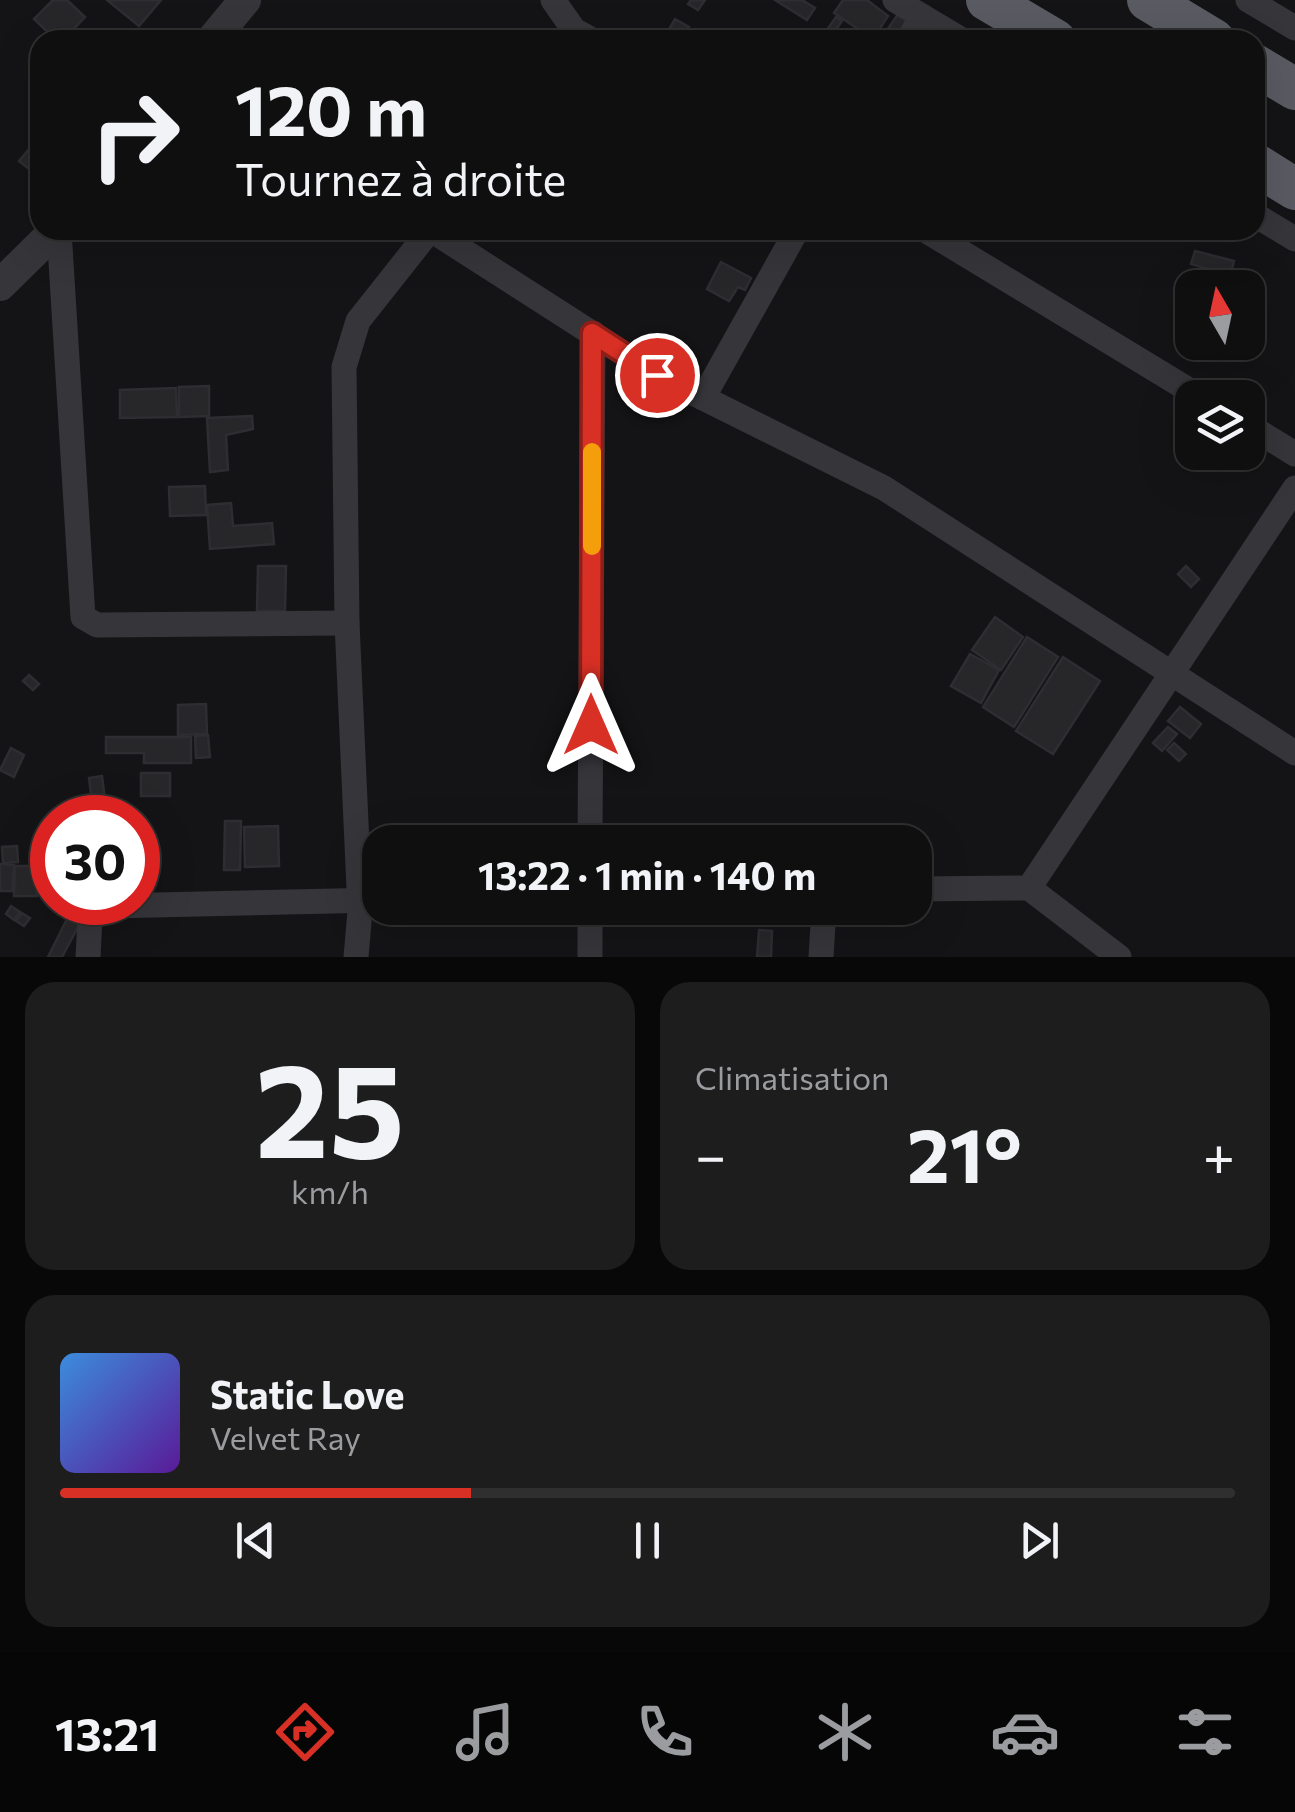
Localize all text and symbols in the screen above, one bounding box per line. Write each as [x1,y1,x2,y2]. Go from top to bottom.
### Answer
text: 120 m [235,65,427,150]
icon: right [70,70,200,200]
text: Tournez à droite [235,150,566,205]
north arrow [1175,270,1265,360]
map controls [1175,270,1265,470]
pin [615,333,700,418]
icon: arrive [630,348,685,403]
button: layers [1175,380,1265,470]
position arrow [539,673,643,777]
speed limit sign: 30 [30,795,160,925]
text: 13:22 · 1 min · 140 m [478,851,816,898]
text: 25 [255,1026,405,1185]
text: Climatisation [695,1057,889,1097]
text: 21° [907,1107,1022,1198]
text: − [695,1120,726,1187]
text: + [1203,1120,1235,1187]
text: km/h [291,1171,369,1211]
text: Static Love [210,1370,405,1417]
text: Velvet Ray [210,1417,361,1457]
icon: previous [228,1513,283,1568]
icon: pause [620,1513,675,1568]
icon: next [1012,1513,1067,1568]
icon: directions [270,1697,340,1767]
icon: music [450,1697,520,1767]
icon: phone [630,1697,700,1767]
icon: climate [810,1697,880,1767]
icon: car [990,1697,1060,1767]
icon: filters [1170,1697,1240,1767]
text: 13:21 [55,1705,159,1760]

